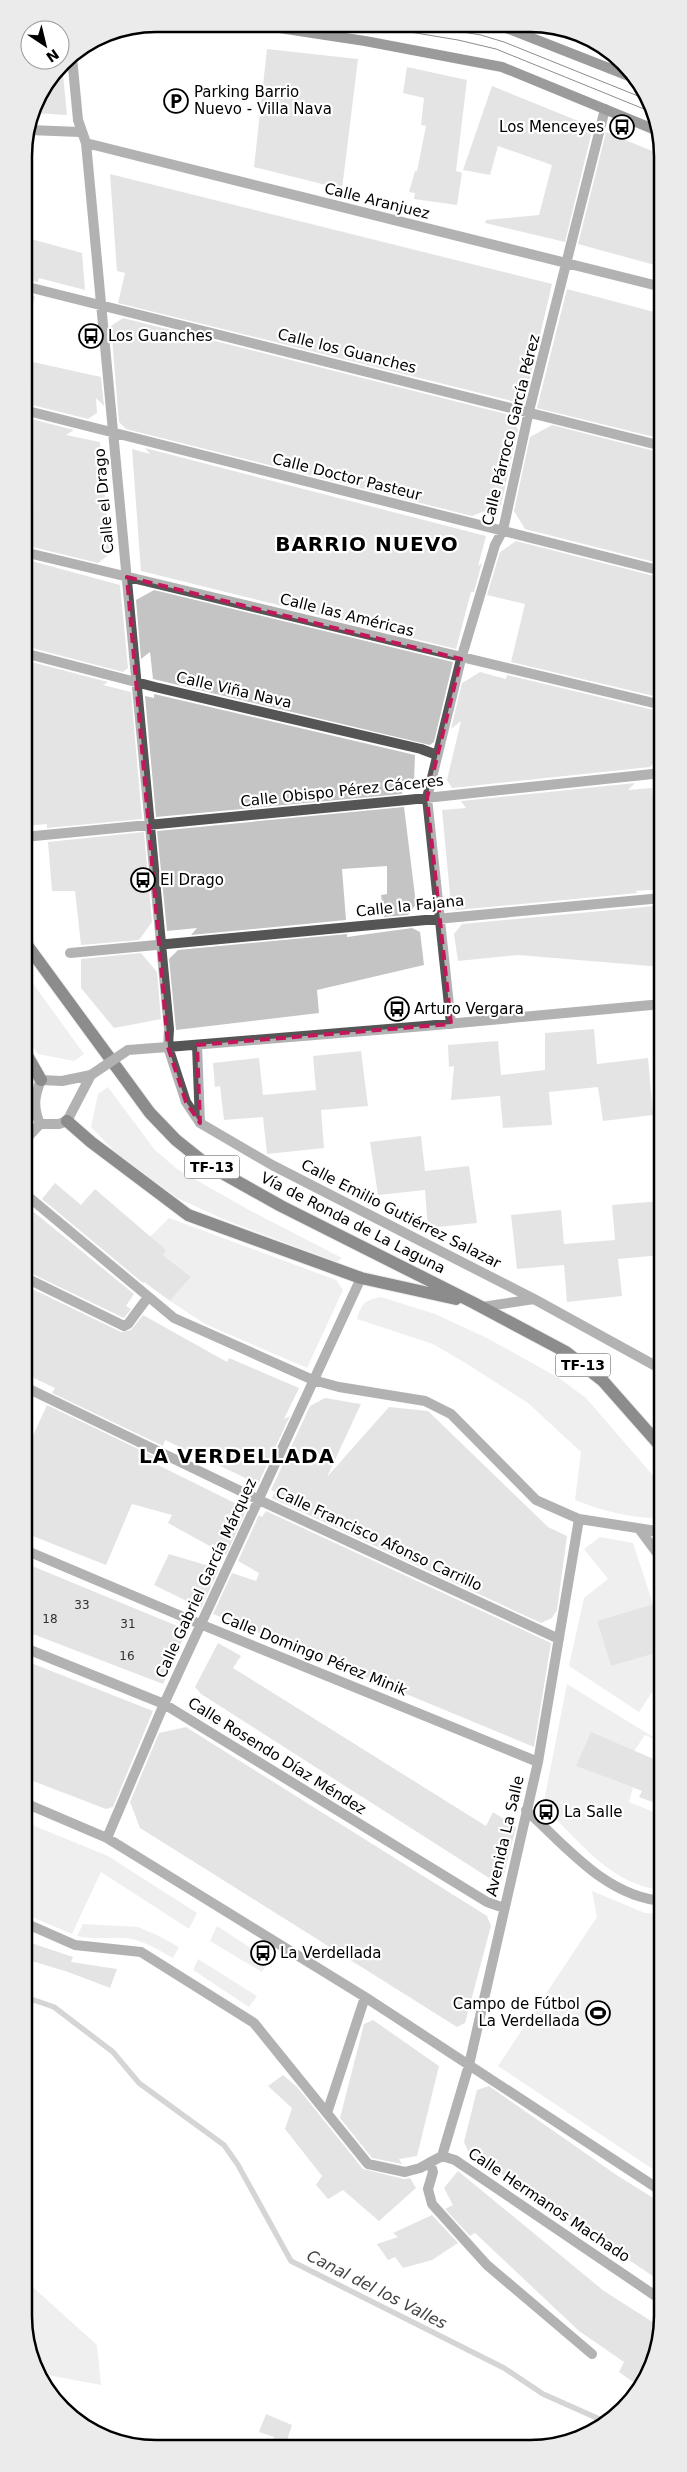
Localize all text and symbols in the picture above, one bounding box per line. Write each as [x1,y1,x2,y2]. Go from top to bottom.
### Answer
north arrow [20,20,70,70]
text: N [43,46,62,66]
place label: Parking Barrio Nuevo - Villa Nava [194,83,332,118]
parking icon: Parking Barrio Nuevo - Villa Nava [163,88,189,114]
bus stop icon: Los Menceyes [609,114,635,140]
place label: Los Menceyes [499,118,604,136]
street label: Calle Aranjuez [322,179,432,223]
bus stop icon: Los Guanches [78,323,104,349]
street label: Calle los Guanches [276,325,419,377]
place label: Los Guanches [108,327,213,345]
street label: Calle Párroco García Pérez [479,332,544,527]
street label: Calle el Drago [90,448,118,554]
street label: Calle Doctor Pasteur [271,450,424,504]
district label: BARRIO NUEVO [275,532,459,556]
street label: Calle las Américas [278,590,416,640]
street label: Calle Viña Nava [174,668,294,712]
street label: Calle Obispo Pérez Cáceres [239,771,445,811]
bus stop icon: El Drago [130,867,156,893]
place label: El Drago [160,871,224,889]
street label: Calle la Fajana [355,891,465,921]
bus stop icon: Arturo Vergara [384,996,410,1022]
place label: Arturo Vergara [414,1000,524,1018]
road number: TF-13 [184,1156,240,1178]
street label: Calle Emilio Gutiérrez Salazar [298,1156,505,1273]
street label: Vía de Ronda de La Laguna [258,1168,448,1278]
road number: TF-13 [556,1354,610,1376]
district label: LA VERDELLADA [139,1444,335,1468]
street label: Calle Gabriel García Márquez [152,1475,260,1681]
street label: Calle Francisco Afonso Carrillo [273,1483,485,1595]
house number: 33 [74,1598,90,1612]
street label: Calle Domingo Pérez Minik [218,1608,410,1700]
house number: 18 [42,1612,58,1626]
house number: 31 [120,1617,136,1631]
house number: 16 [119,1649,135,1663]
street label: Calle Rosendo Díaz Méndez [185,1694,370,1818]
street label: Avenida La Salle [482,1774,528,1898]
bus stop icon: La Salle [533,1799,559,1825]
place label: La Salle [564,1803,623,1821]
bus stop icon: La Verdellada [250,1940,276,1966]
place label: La Verdellada [280,1944,382,1962]
place label: Campo de Fútbol La Verdellada [453,1995,580,2030]
sports icon: Campo de Fútbol La Verdellada [585,2000,611,2026]
street label: Calle Hermanos Machado [465,2144,633,2266]
water label: Canal del los Valles [304,2246,450,2333]

